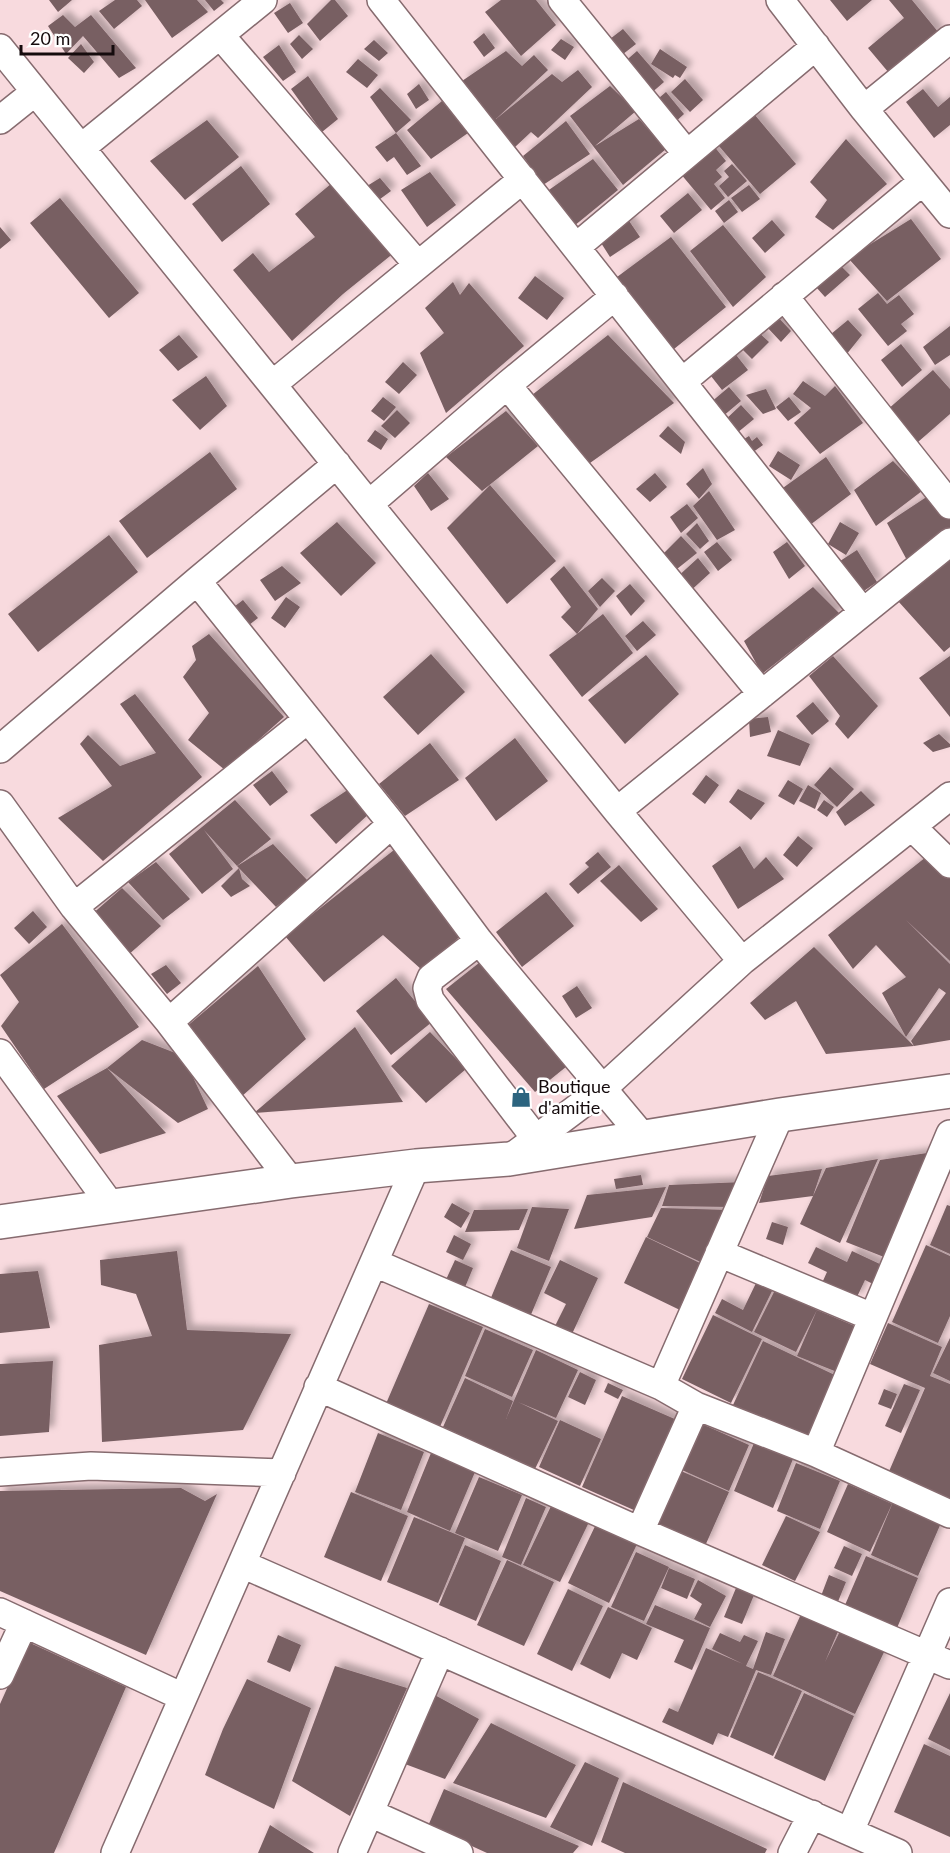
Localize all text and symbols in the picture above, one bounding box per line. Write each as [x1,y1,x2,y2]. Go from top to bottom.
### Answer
scale bar [21,18,112,56]
text: 20 m [30,27,70,49]
place label: Boutique d'amitie [538,1075,610,1118]
shop icon: Boutique d'amitie [509,1085,533,1109]

